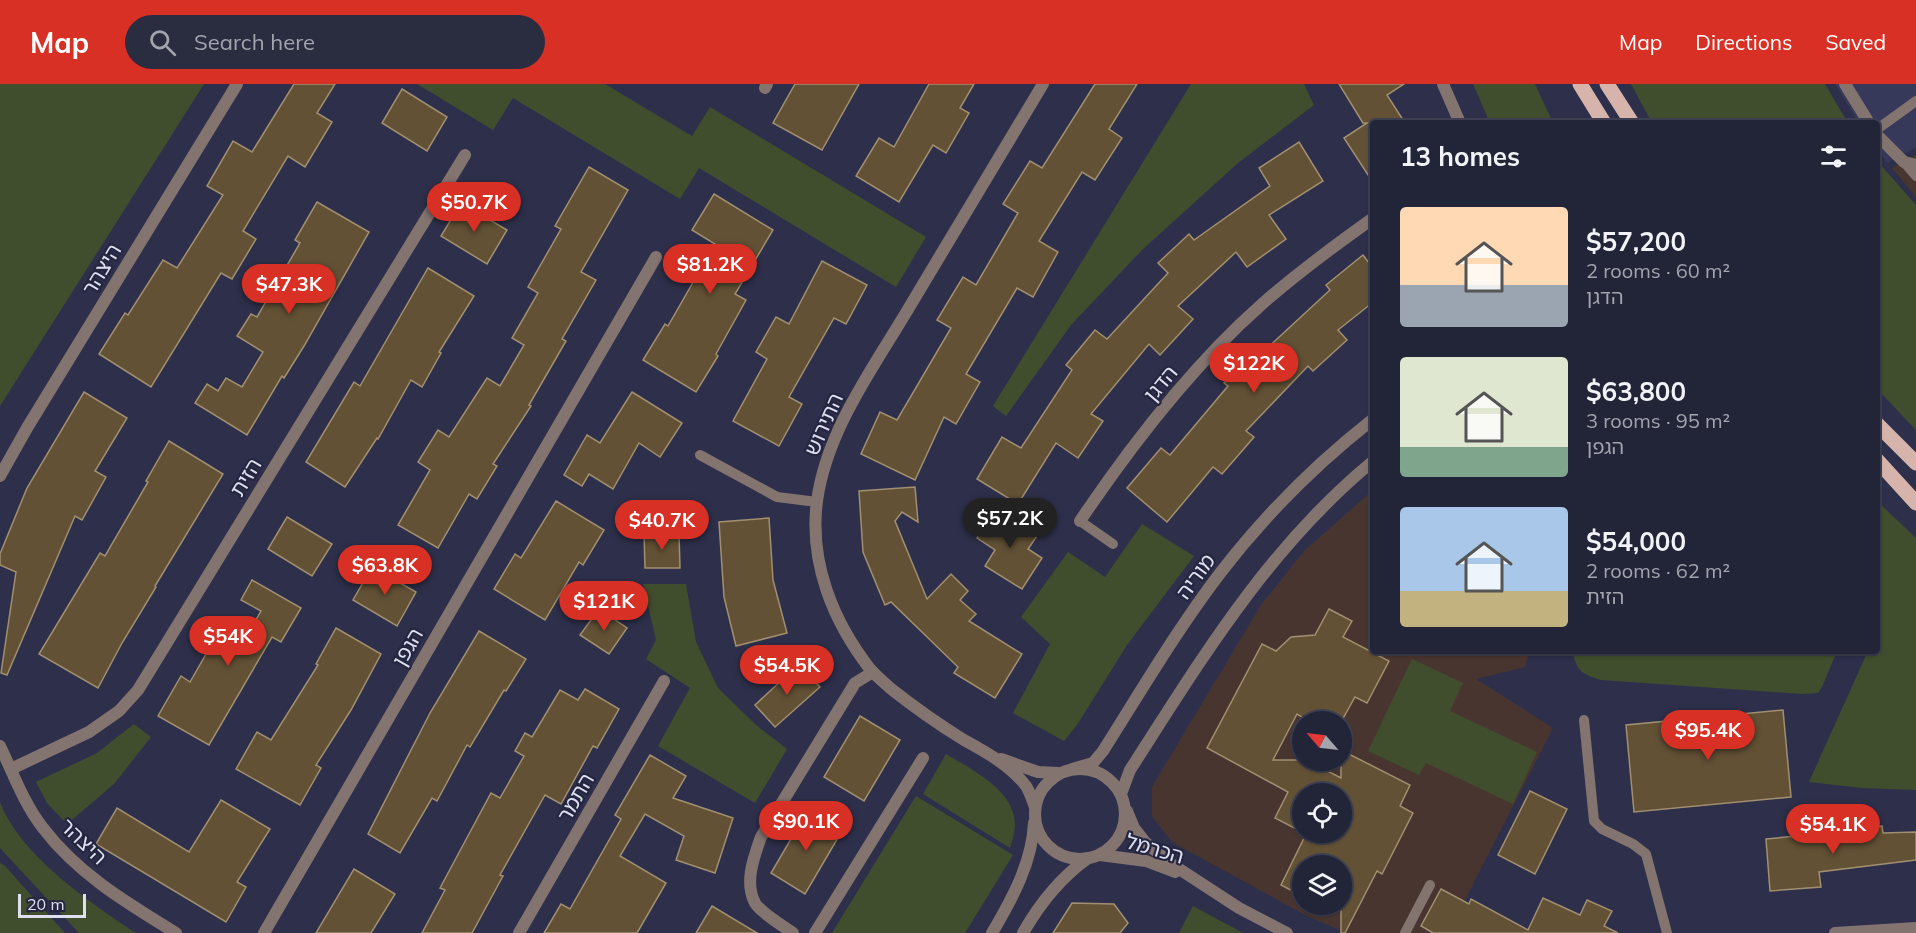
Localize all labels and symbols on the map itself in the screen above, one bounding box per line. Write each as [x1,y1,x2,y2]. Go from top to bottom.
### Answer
pin: $50.7K [425,182,523,233]
street label: היצהר [76,239,126,299]
pin: $81.2K [661,244,759,295]
pin: $47.3K [240,264,338,315]
pin: $122K [1212,343,1296,394]
street label: הדגן [1137,360,1183,406]
street label: התירוש [798,389,848,459]
street label: הזית [223,453,267,501]
pin: $57.2K [961,498,1059,549]
pin: $40.7K [613,500,711,551]
pin: $63.8K [336,545,434,596]
street label: מוריה [1170,548,1220,604]
pin: $121K [562,581,646,632]
pin: $54K [192,616,264,667]
street label: הגפן [386,623,428,671]
pin: $54.5K [738,645,836,696]
pin: $95.4K [1659,710,1757,761]
north arrow [1292,711,1352,771]
street label: התמר [551,768,599,826]
pin: $90.1K [757,801,855,852]
pin: $54.1K [1784,804,1882,855]
street label: היצהר [55,812,113,870]
street label: הכרמל [1123,827,1187,869]
scale bar [18,891,86,918]

